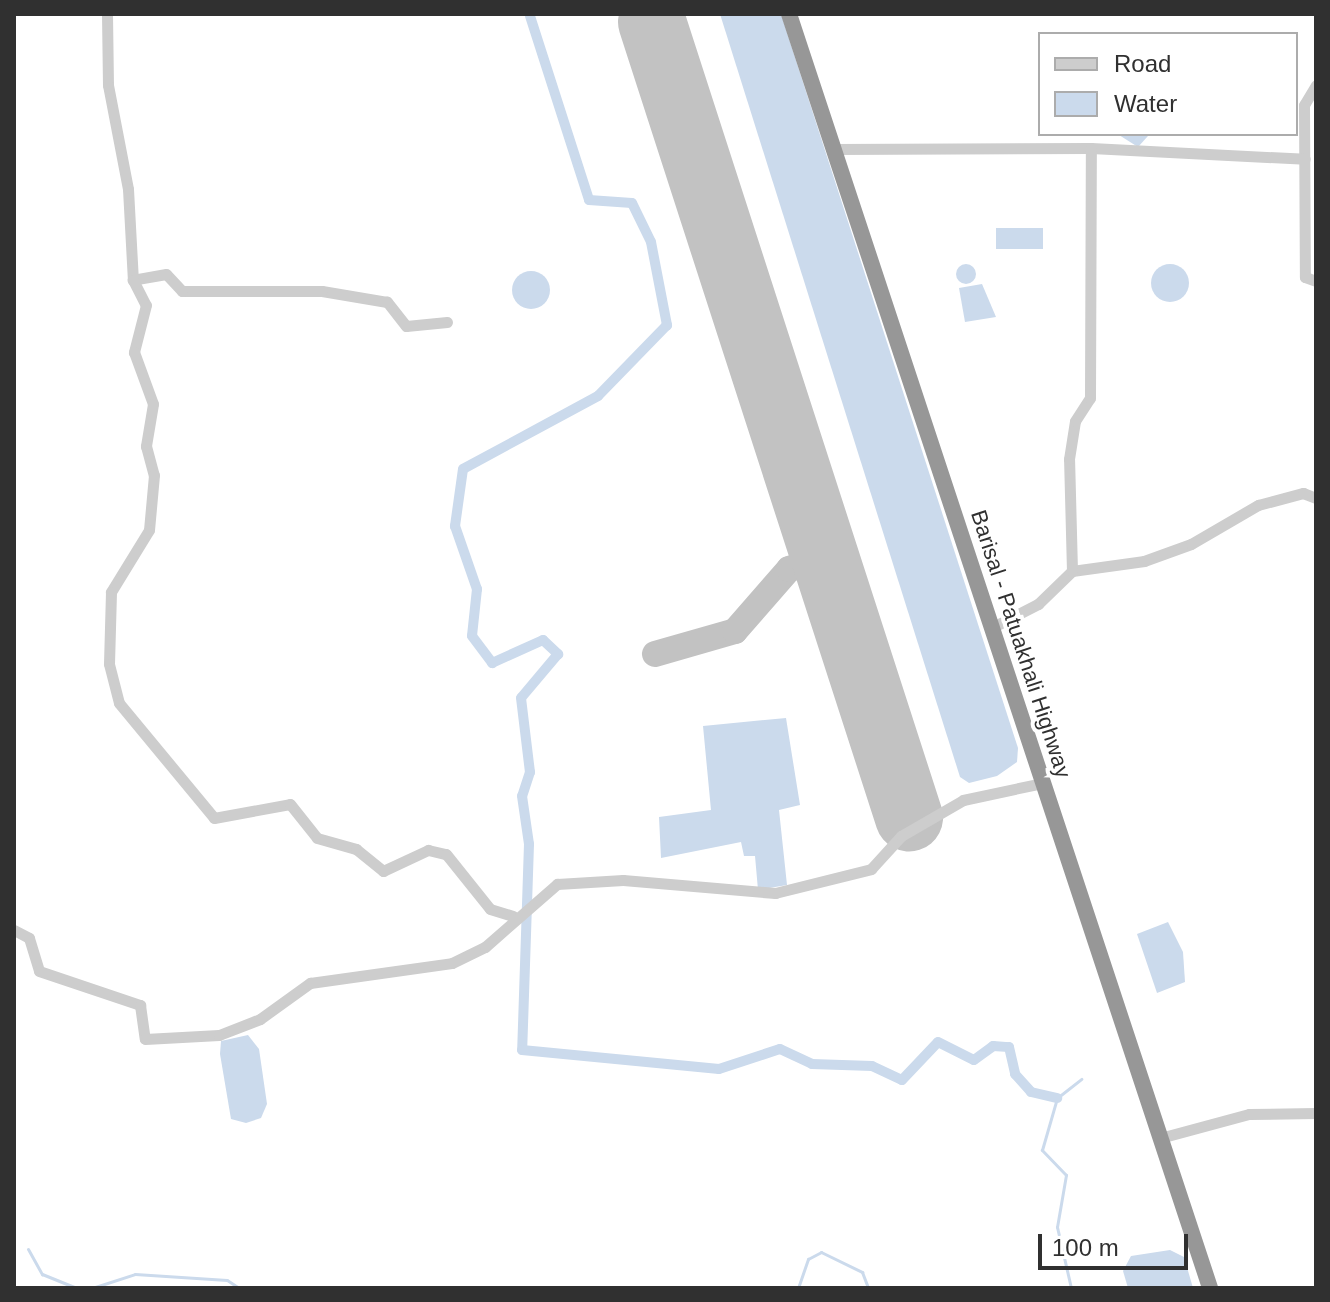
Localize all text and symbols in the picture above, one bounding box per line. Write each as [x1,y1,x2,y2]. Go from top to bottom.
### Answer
legend [1038,32,1298,136]
text: Road [1114,50,1171,77]
text: Water [1114,90,1177,117]
street label: Barisal - Patuakhali Highway [965,507,1077,781]
scale bar [1042,1218,1192,1268]
text: 100 m [1052,1234,1119,1261]

